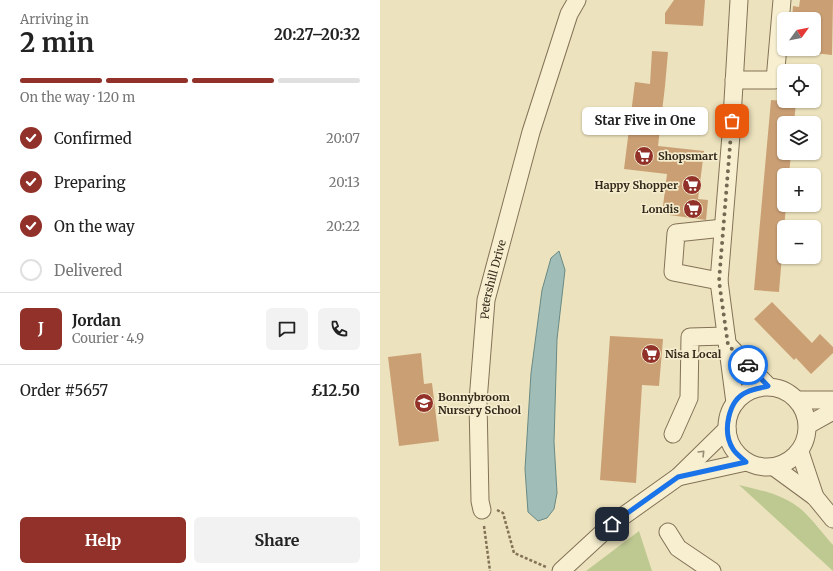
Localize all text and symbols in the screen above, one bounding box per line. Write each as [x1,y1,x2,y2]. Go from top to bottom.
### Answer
text: Arriving in [20,11,89,28]
north arrow [777,12,821,56]
map controls [777,12,821,264]
text: 20:27–20:32 [274,25,360,44]
text: 2 min [20,26,94,59]
button: locate [777,64,821,108]
text: On the way · 120 m [20,89,135,106]
pin [715,104,749,138]
callout: Star Five in One [582,107,708,135]
icon: bag [721,110,743,132]
text: Star Five in One [595,112,695,129]
button: layers [777,116,821,160]
icon: check [20,127,42,149]
text: Confirmed [54,129,132,148]
text: 20:07 [326,130,360,147]
supermarket icon: Shopsmart [633,145,655,167]
place label: Shopsmart [658,149,718,163]
button: + [777,168,821,212]
icon: check [20,171,42,193]
text: Preparing [54,173,126,192]
text: 20:13 [329,174,360,191]
supermarket icon: Happy Shopper [681,174,703,196]
place label: Happy Shopper [594,178,678,192]
supermarket icon: Londis [682,198,704,220]
place label: Londis [642,202,679,216]
icon: check [20,215,42,237]
text: On the way [54,217,135,236]
text: 20:22 [326,218,360,235]
button: − [777,220,821,264]
street label: Petershill Drive [478,238,509,320]
text: Delivered [54,261,122,280]
button: chat [266,308,308,350]
button: phone [318,308,360,350]
text: Jordan [72,311,121,330]
text: J [38,319,44,338]
text: Courier · 4.9 [72,330,144,347]
supermarket icon: Nisa Local [640,343,662,365]
courier [728,345,768,385]
place label: Nisa Local [665,347,722,361]
icon: car [737,354,759,376]
text: Order #5657 [20,381,108,400]
text: £12.50 [311,381,360,400]
place label: Bonnybroom Nursery School [438,390,522,417]
school or university icon: Bonnybroom Nursery School [413,392,435,414]
one-way arrow [697,450,705,458]
pin [595,507,629,541]
icon: home [601,513,623,535]
button: Help [20,517,186,563]
button: Share [194,517,360,563]

